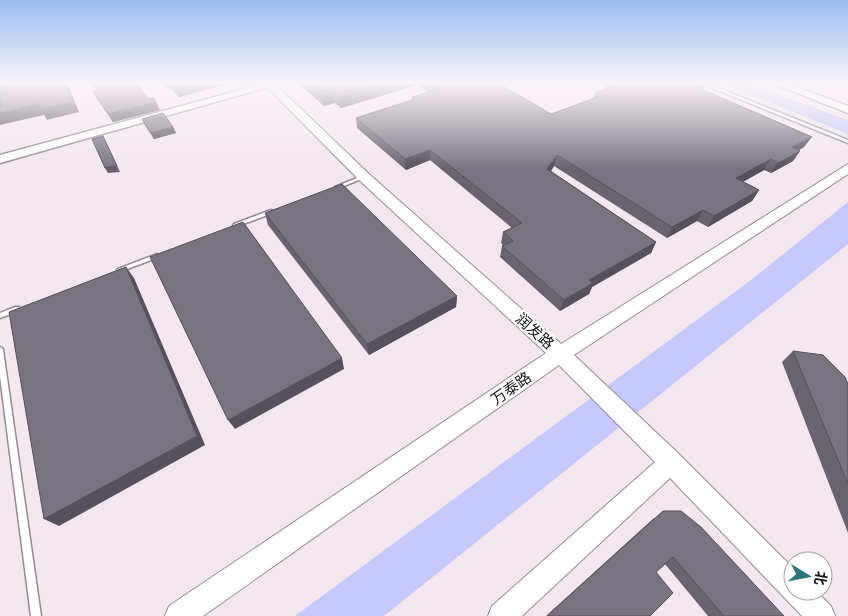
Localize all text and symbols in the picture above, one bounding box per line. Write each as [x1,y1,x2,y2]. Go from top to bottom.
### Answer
street label: 润发路 [513,310,557,352]
street label: 万泰路 [488,368,534,408]
north arrow [783,551,833,601]
text: 北 [812,570,830,587]

